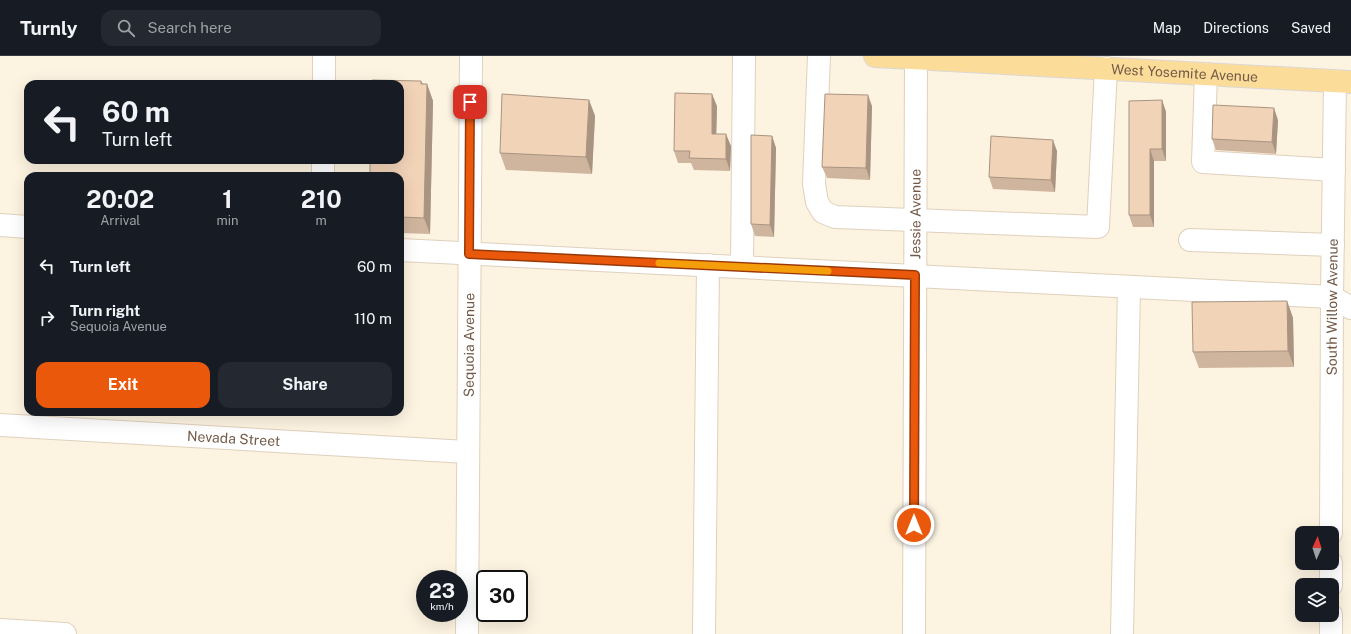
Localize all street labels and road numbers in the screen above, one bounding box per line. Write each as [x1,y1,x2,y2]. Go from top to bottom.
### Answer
street label: West Yosemite Avenue [1111,61,1259,85]
street label: Jessie Avenue [907,169,924,259]
street label: South Willow Avenue [1324,238,1341,376]
street label: Sequoia Avenue [461,293,477,397]
street label: Nevada Street [187,428,281,449]

